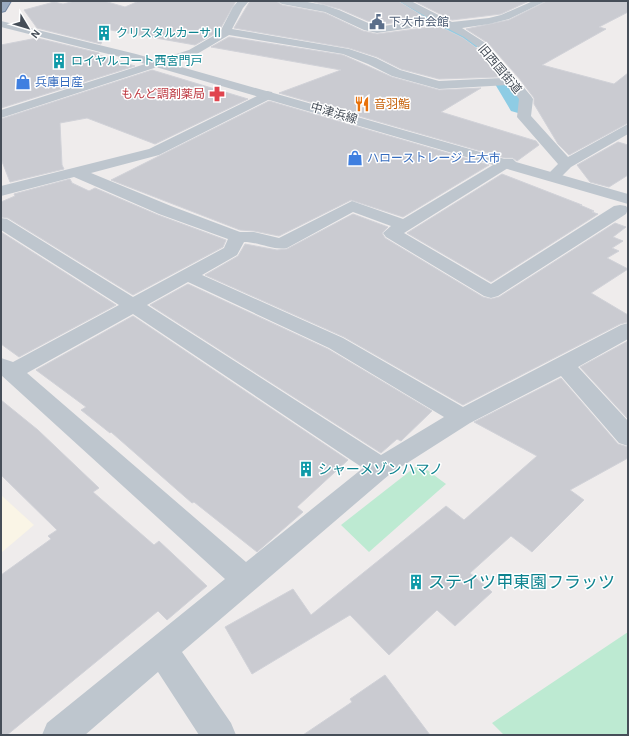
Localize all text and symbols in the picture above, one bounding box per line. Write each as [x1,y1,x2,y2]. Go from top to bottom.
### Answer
north arrow [8,8,48,48]
public building icon: 下大市会館 [368,13,386,31]
place label: 下大市会館 [389,16,449,28]
building icon: クリスタルカーサⅡ [95,24,113,42]
text: N [29,27,42,40]
place label: クリスタルカーサⅡ [116,27,223,39]
street label: 旧西国街道 [476,42,525,96]
building icon: ロイヤルコート西宮門戸 [50,52,68,70]
place label: ロイヤルコート西宮門戸 [71,55,202,67]
shop icon: 兵庫日産 [14,73,32,91]
place label: 兵庫日産 [35,75,83,88]
pharmacy icon: もんど調剤薬局 [208,85,226,103]
place label: もんど調剤薬局 [121,87,205,100]
restaurant icon: 音羽鮨 [353,95,371,113]
place label: 音羽鮨 [374,97,410,110]
street label: 中津浜線 [309,100,359,125]
shop icon: ハローストレージ 上大市 [346,149,364,167]
place label: ハローストレージ 上大市 [367,152,500,164]
building icon: シャーメゾンハマノ [297,460,315,478]
place label: シャーメゾンハマノ [318,462,443,477]
building icon: ステイツ甲東園フラッツ [407,573,425,591]
place label: ステイツ甲東園フラッツ [428,574,615,591]

